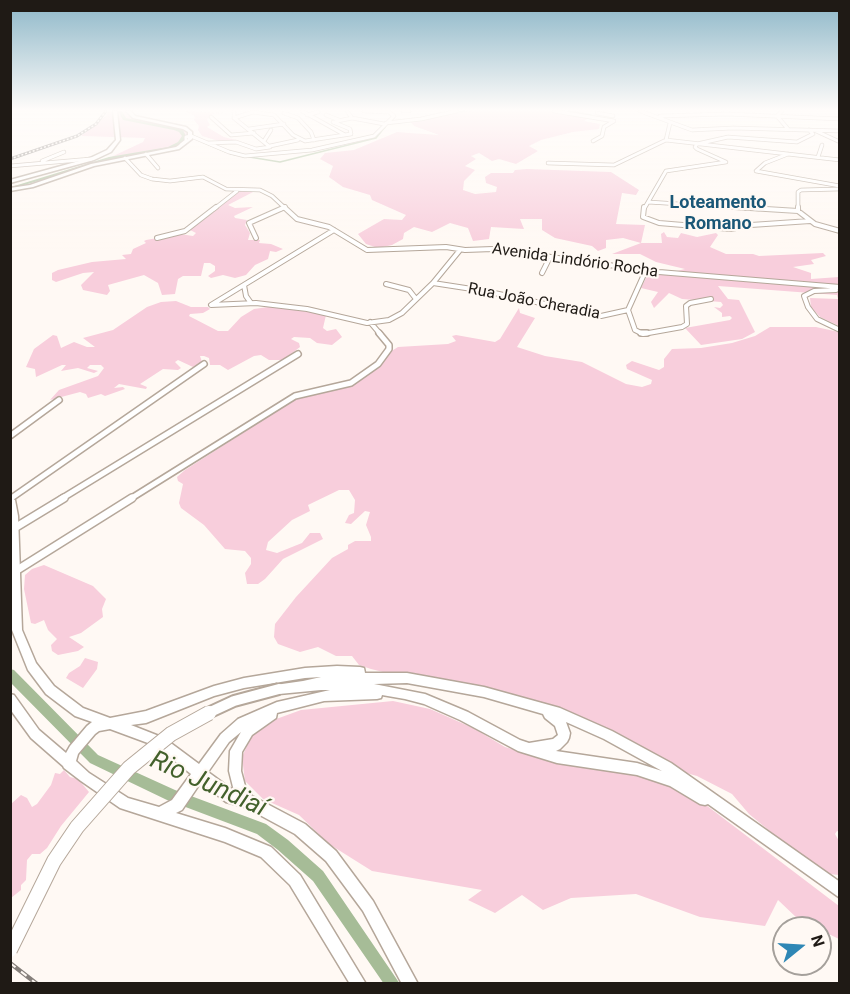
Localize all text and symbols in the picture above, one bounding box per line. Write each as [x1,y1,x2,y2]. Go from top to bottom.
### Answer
district label: Loteamento Romano [670,192,766,234]
street label: Avenida Lindório Rocha [491,240,659,282]
street label: Rua João Cheradia [466,280,602,324]
water label: Rio Jundiaí [145,745,271,825]
north arrow [772,916,832,976]
text: N [807,933,828,949]

